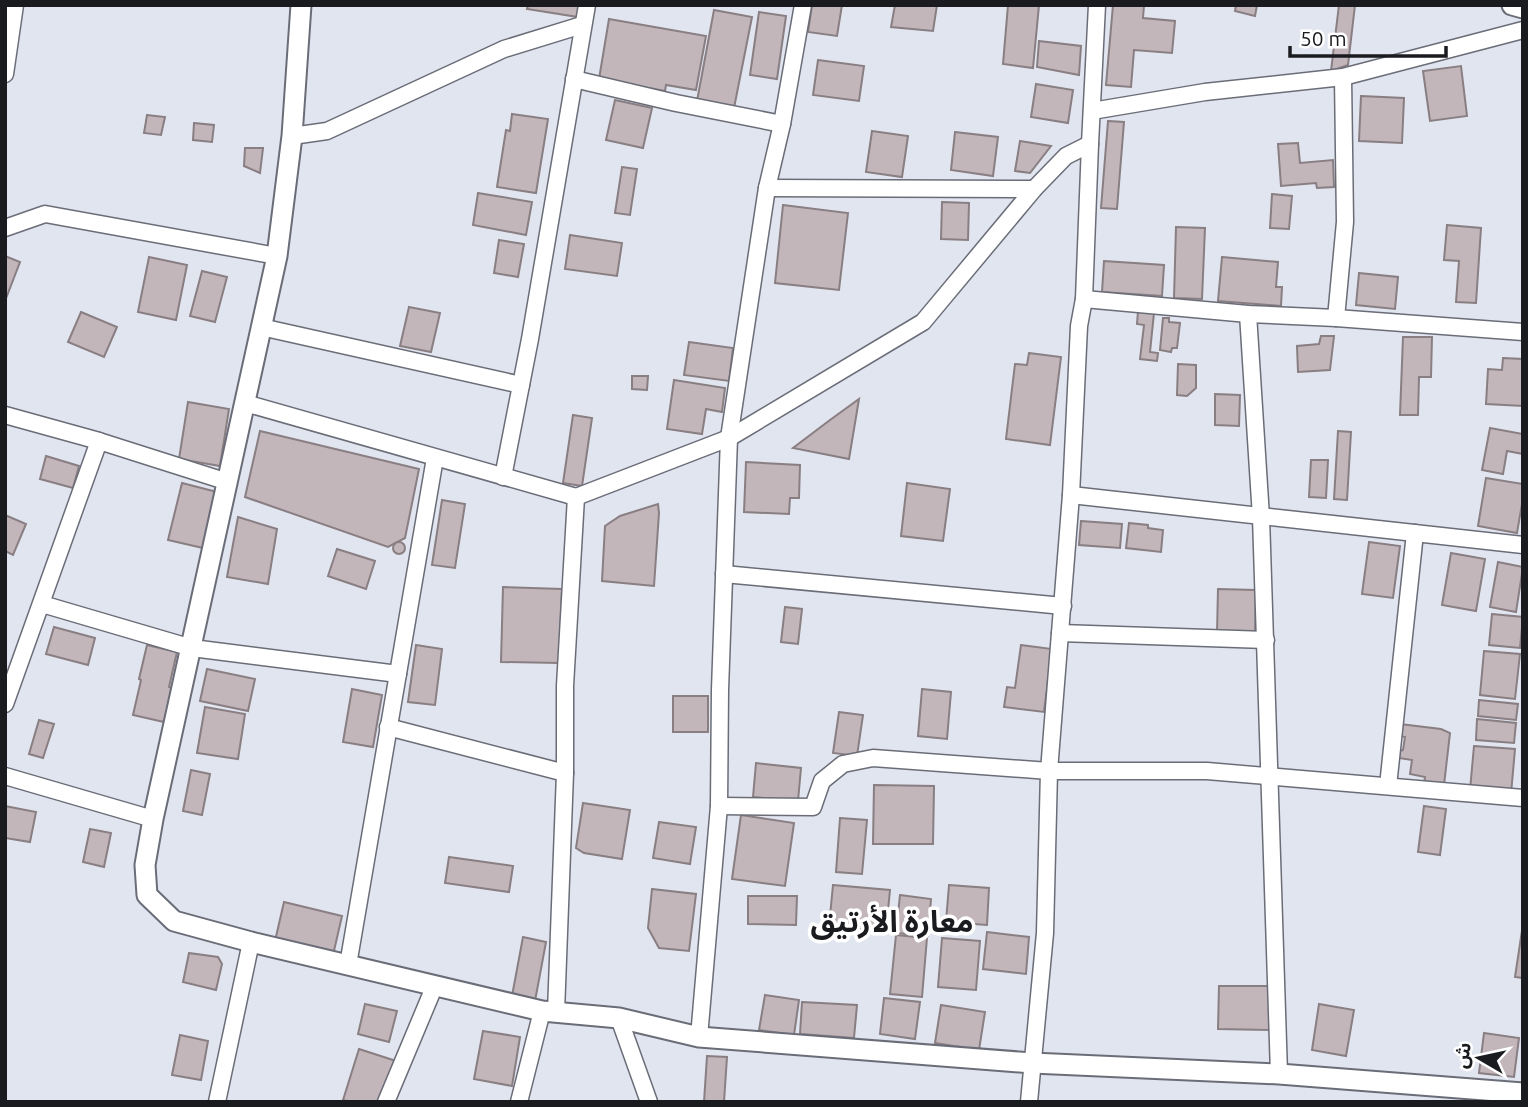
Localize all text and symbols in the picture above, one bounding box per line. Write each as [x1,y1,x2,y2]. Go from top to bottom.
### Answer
scale bar [1290,14,1446,58]
text: 50 m [1300,26,1347,50]
district label: معارة الأرتيق [810,904,974,940]
north arrow [1444,1023,1514,1093]
text: ش [1449,1041,1475,1070]

